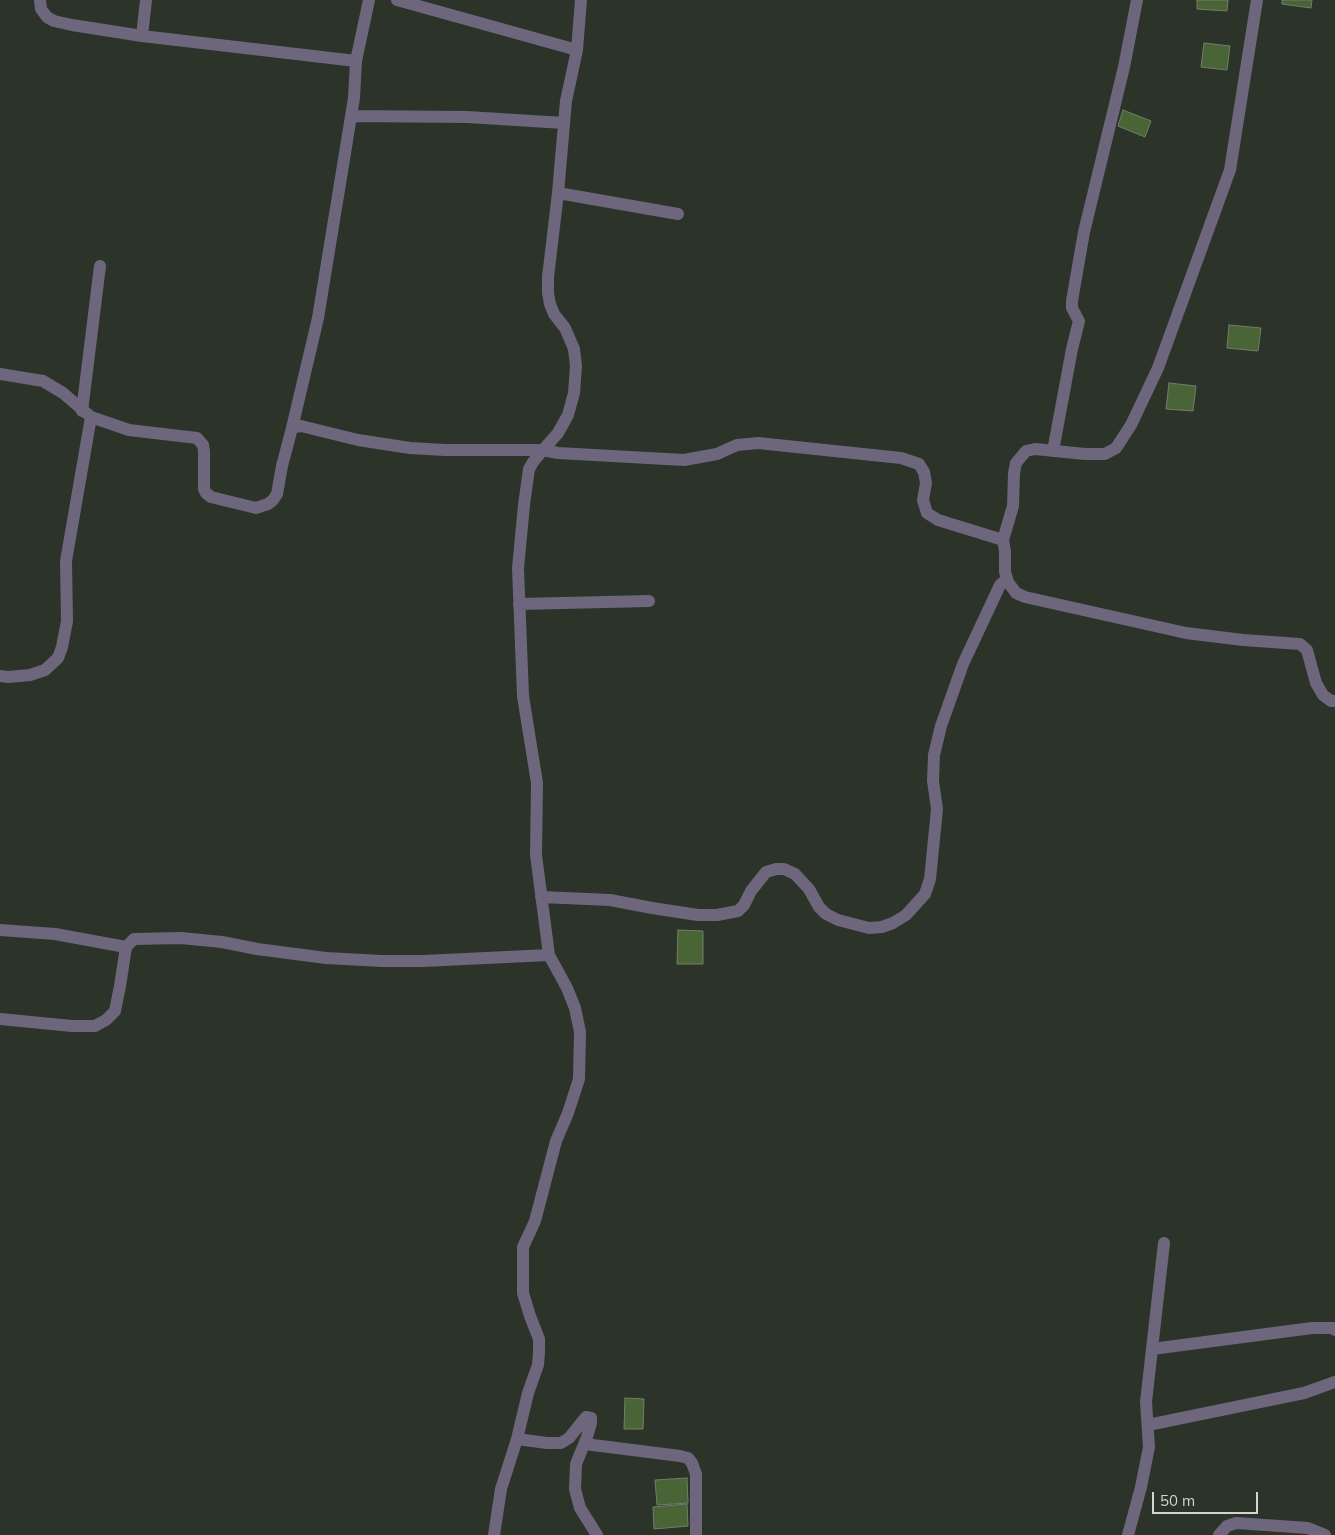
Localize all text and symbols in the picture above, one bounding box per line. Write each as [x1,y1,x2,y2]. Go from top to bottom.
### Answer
scale bar [1155,1482,1261,1514]
text: 50 m [1160,1491,1195,1510]

